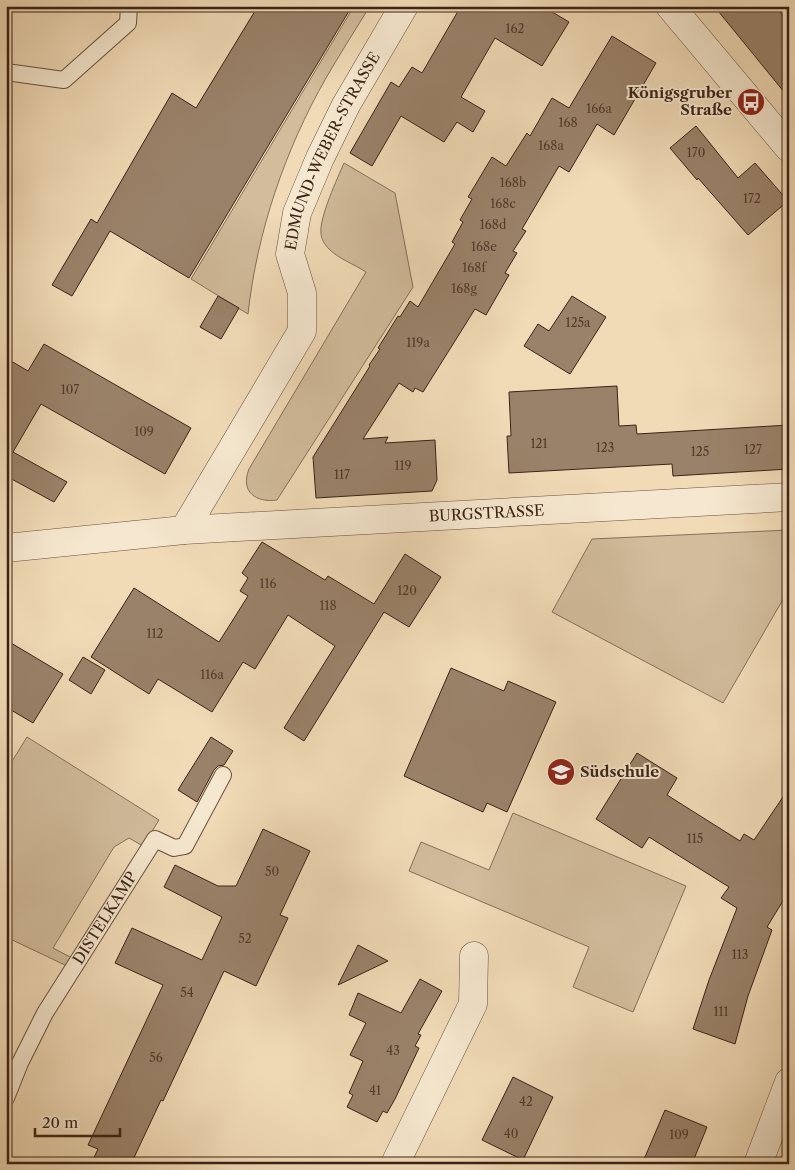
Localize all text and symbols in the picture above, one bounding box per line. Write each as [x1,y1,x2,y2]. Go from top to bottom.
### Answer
house number: 162 [506,21,525,36]
street label: EDMUND-WEBER-STRASSE [281,49,384,252]
place label: Königsgruber Straße [628,83,733,119]
bus stop icon: Königsgruber Straße [736,87,766,117]
house number: 166a [586,101,612,116]
house number: 168 [558,115,578,130]
house number: 168a [538,138,564,153]
house number: 170 [687,145,705,160]
house number: 168b [500,175,526,190]
house number: 172 [743,191,761,206]
house number: 168c [490,196,516,211]
house number: 168d [480,217,507,232]
house number: 168e [471,239,497,254]
house number: 168f [462,260,487,275]
house number: 168g [451,281,477,296]
house number: 125a [566,315,591,330]
house number: 119a [406,335,430,350]
house number: 107 [61,382,79,397]
house number: 109 [134,424,154,439]
house number: 121 [531,436,548,451]
house number: 123 [596,440,614,455]
house number: 127 [744,442,762,457]
house number: 125 [691,444,709,459]
house number: 119 [394,458,412,473]
house number: 117 [334,467,350,482]
street label: BURGSTRASSE [428,500,545,526]
house number: 116 [259,576,277,591]
house number: 120 [397,583,417,598]
house number: 118 [319,598,337,613]
house number: 112 [147,626,164,641]
house number: 116a [200,667,224,682]
school or university icon: Südschule [546,757,576,787]
place label: Südschule [580,762,659,781]
house number: 115 [687,831,703,846]
house number: 50 [265,864,279,879]
street label: DISTELKAMP [68,868,141,968]
house number: 52 [238,931,252,946]
house number: 113 [732,947,748,962]
house number: 54 [180,985,194,1000]
house number: 111 [713,1004,729,1019]
house number: 43 [386,1043,400,1058]
house number: 56 [149,1050,163,1065]
house number: 41 [369,1083,381,1098]
house number: 42 [519,1094,533,1109]
scale bar [35,1105,120,1137]
text: 20 m [42,1113,78,1132]
house number: 40 [504,1126,518,1141]
house number: 109 [669,1127,689,1142]

